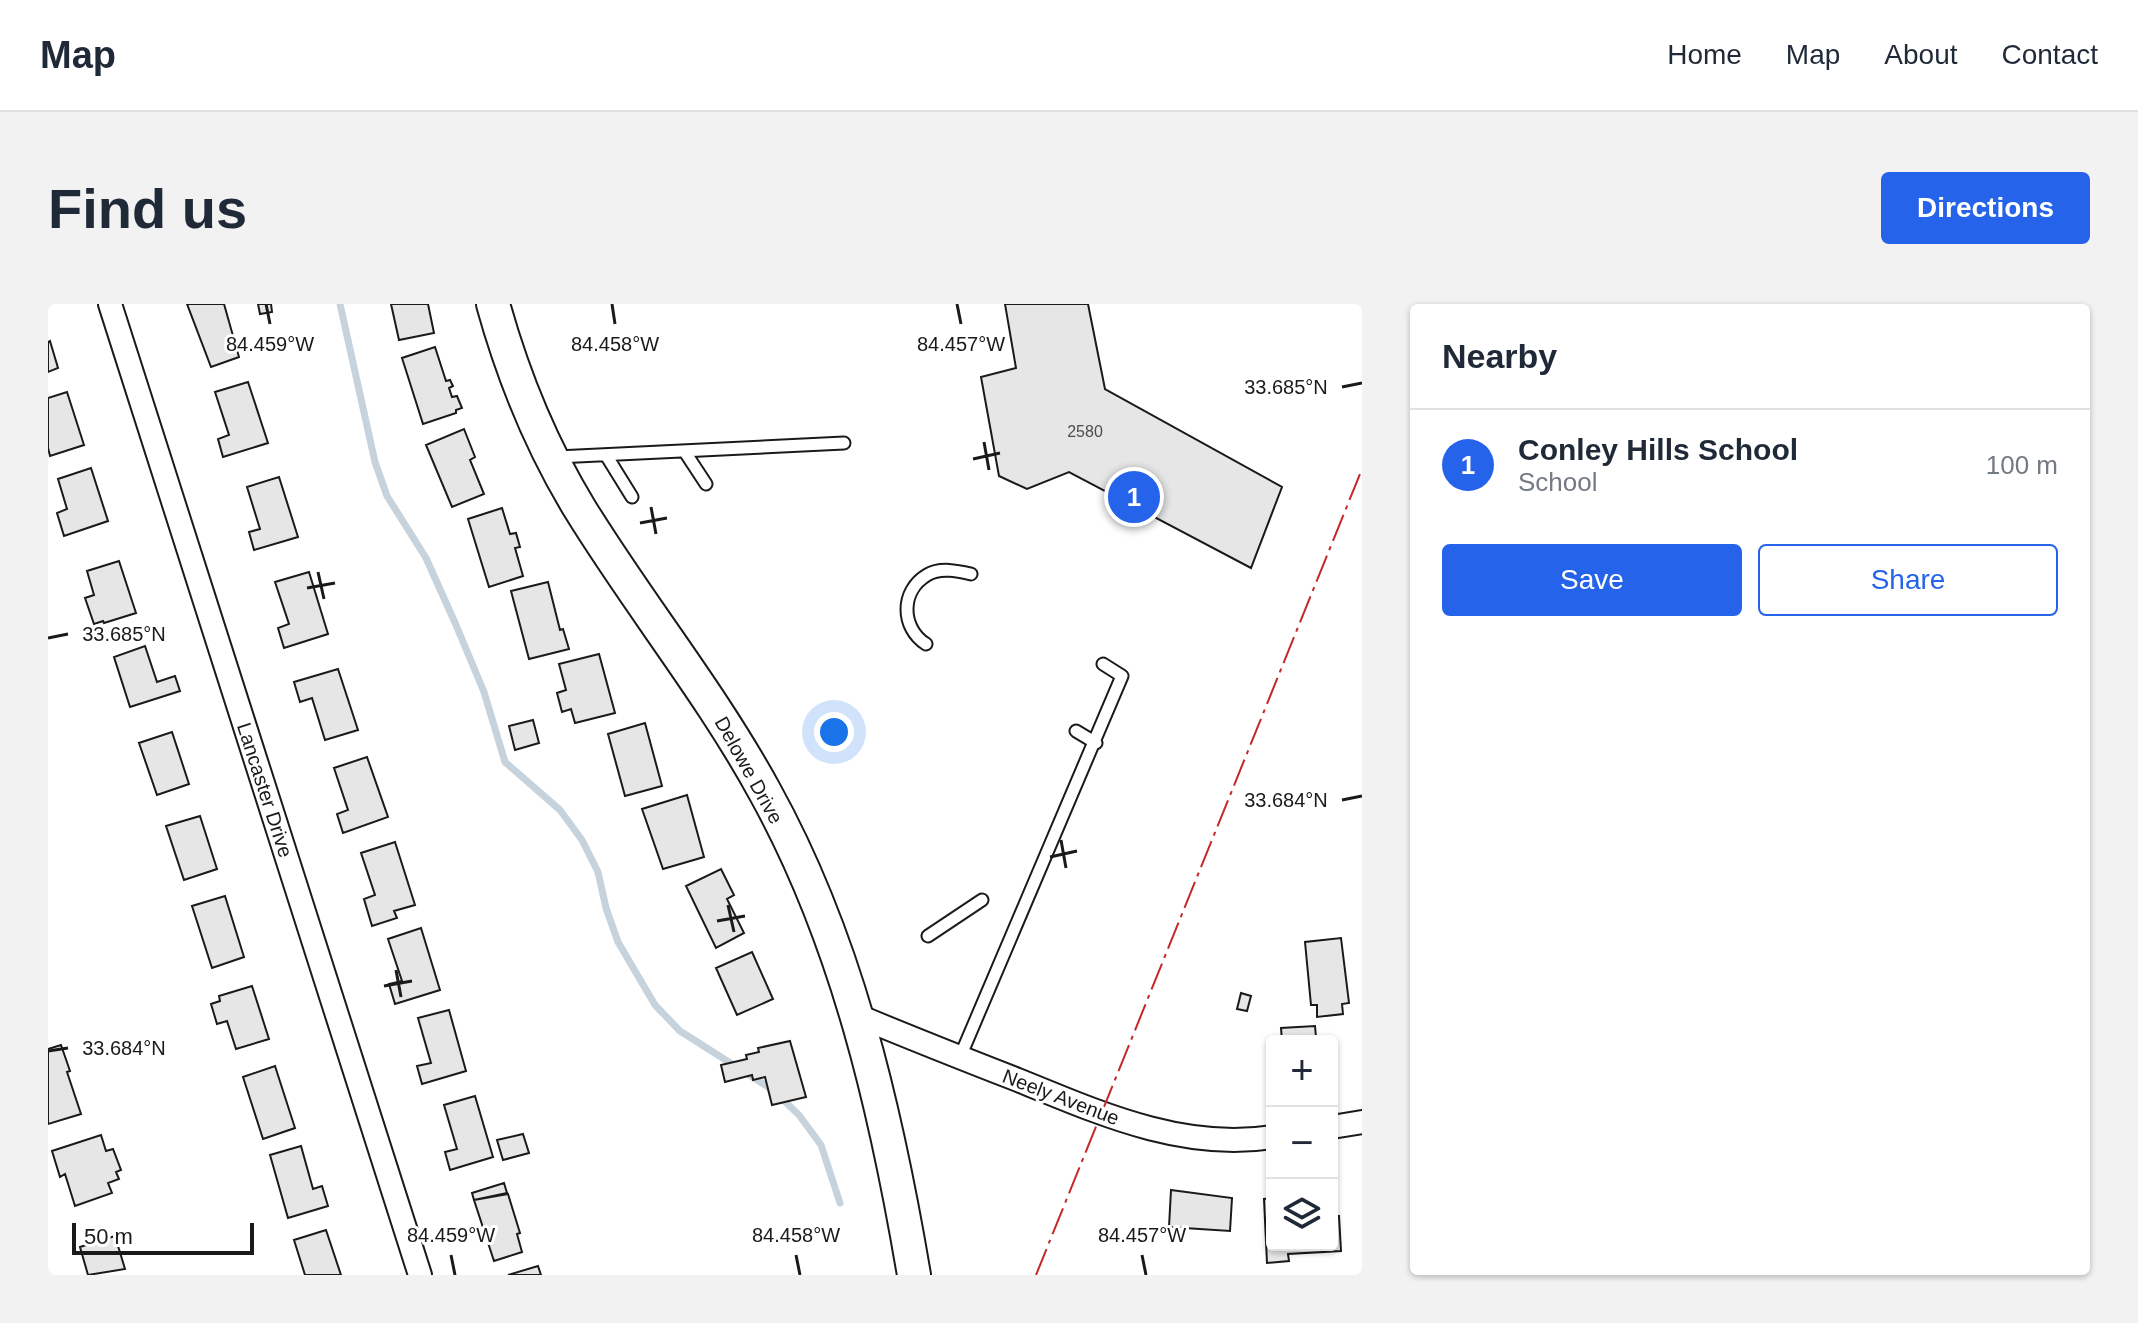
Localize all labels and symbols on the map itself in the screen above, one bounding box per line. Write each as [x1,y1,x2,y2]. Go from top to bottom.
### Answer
text: 84.459°W [226,333,314,355]
text: 84.458°W [571,333,659,355]
text: 84.457°W [917,333,1005,355]
text: 33.685°N [1244,376,1328,398]
house number: 2580 [1067,423,1103,440]
pin: 1 [1108,467,1160,527]
text: 33.685°N [82,623,166,645]
your location [814,712,854,752]
street label: Delowe Drive [711,713,787,827]
street label: Lancaster Drive [233,720,297,860]
text: 33.684°N [1244,789,1328,811]
text: 33.684°N [82,1037,166,1059]
street label: Neely Avenue [1000,1065,1122,1129]
scale bar [72,1219,254,1255]
text: 84.459°W [407,1224,495,1246]
text: 84.458°W [752,1224,840,1246]
text: 84.457°W [1098,1224,1186,1246]

